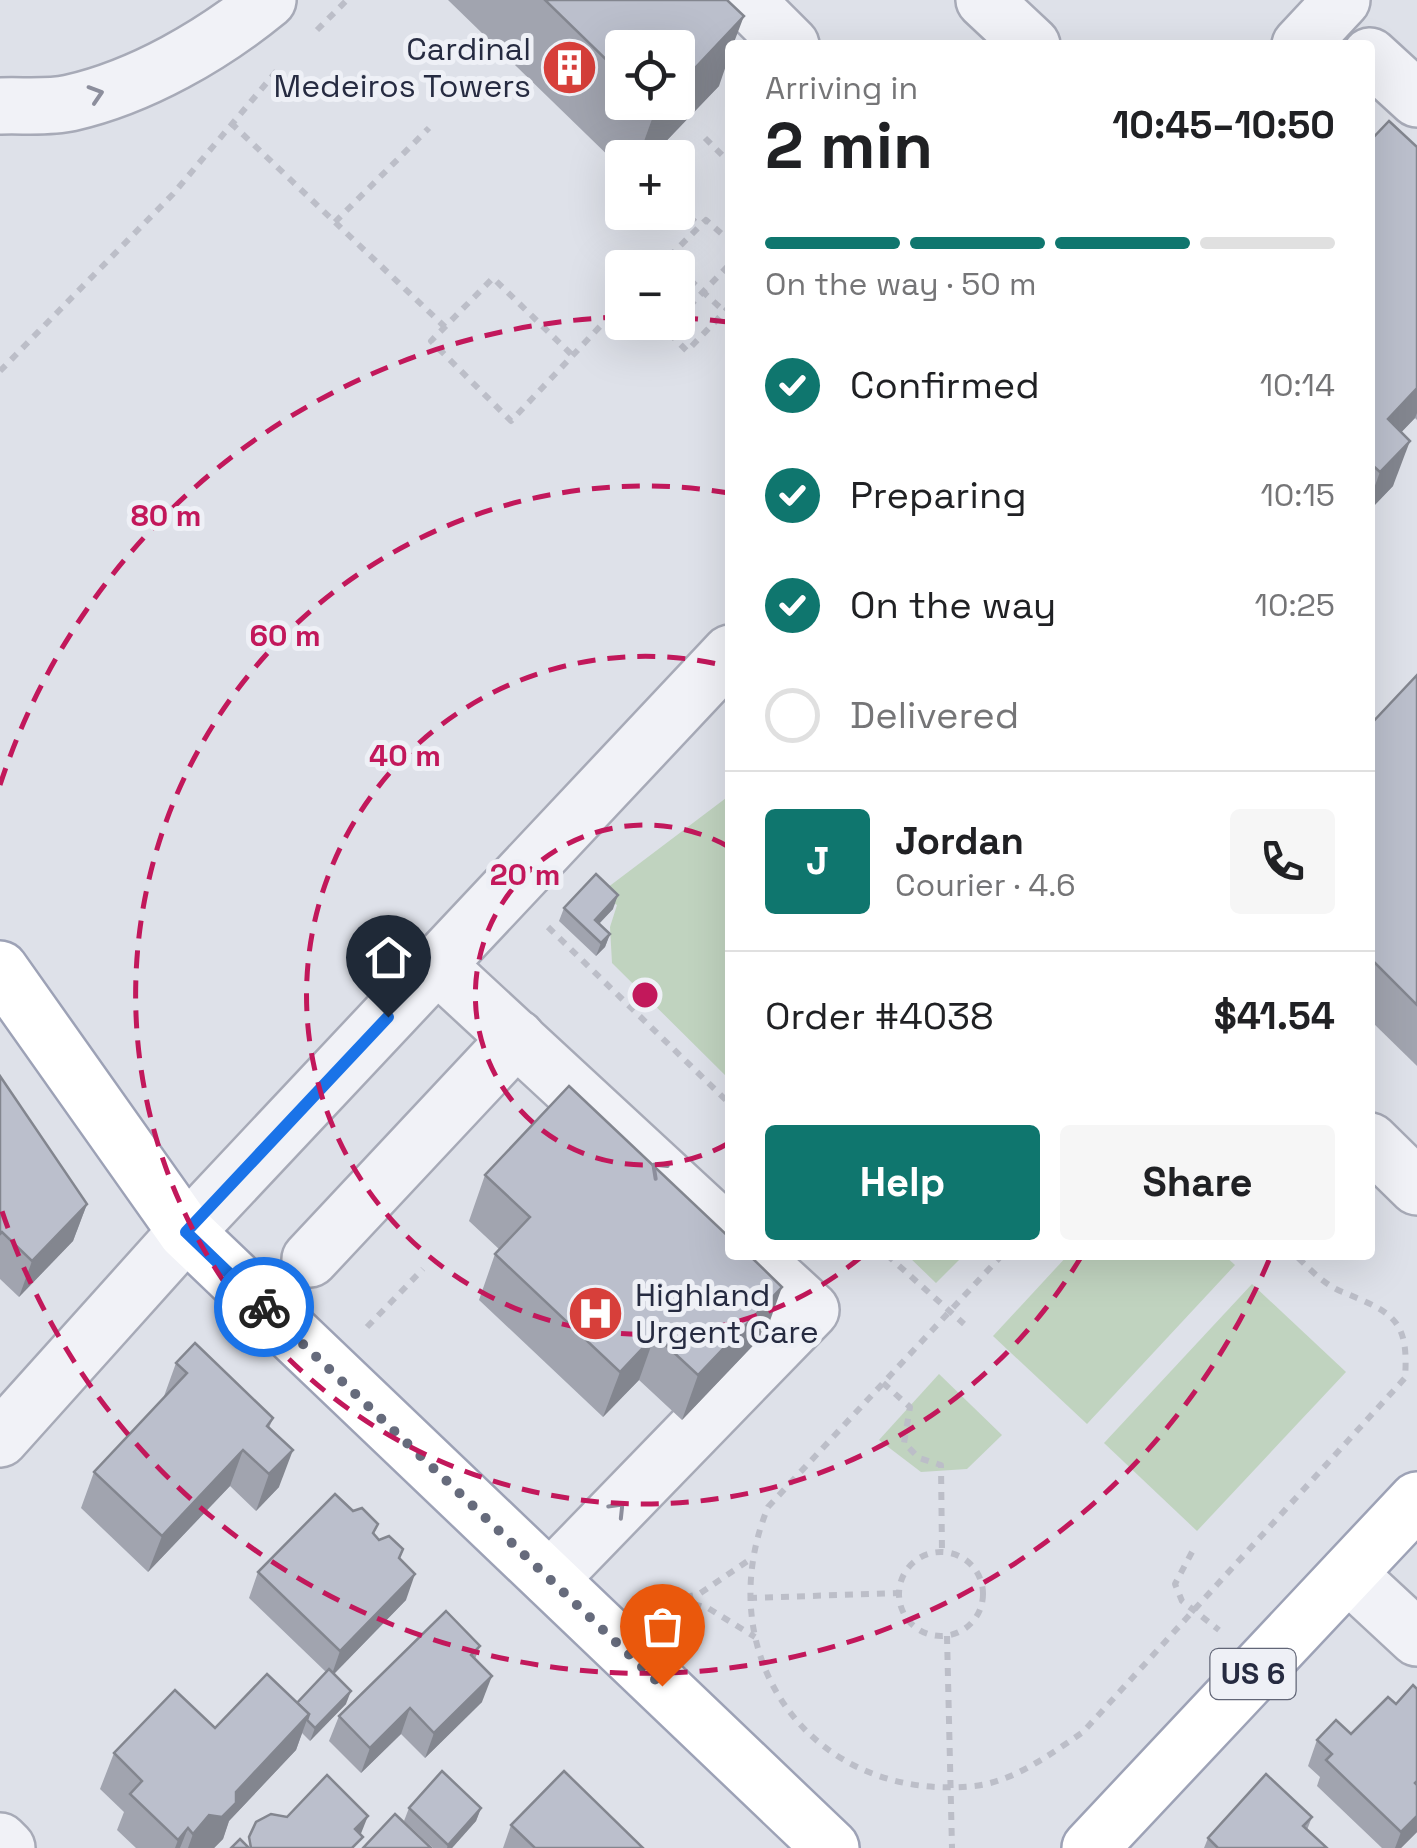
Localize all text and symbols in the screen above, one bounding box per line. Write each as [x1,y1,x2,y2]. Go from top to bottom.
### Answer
place label: Cardinal Medeiros Towers [274,29,531,106]
map controls [605,30,695,340]
button: locate [605,30,695,120]
building icon: Cardinal Medeiros Towers [540,37,600,97]
text: Arriving in [765,68,918,108]
one-way arrow [87,86,104,106]
text: 10:45–10:50 [1112,101,1335,149]
text: 2 min [765,104,933,187]
button: + [605,140,695,230]
button: − [605,250,695,340]
text: On the way · 50 m [765,264,1037,304]
icon: check [765,358,820,413]
text: Confirmed [850,361,1040,409]
text: 10:14 [1260,365,1335,405]
icon: check [765,468,820,523]
text: Preparing [850,471,1027,519]
text: 10:15 [1260,475,1335,515]
text: 80 m [131,496,201,535]
icon: check [765,578,820,633]
text: On the way [850,581,1056,629]
text: 10:25 [1255,585,1335,625]
text: 60 m [249,616,321,655]
text: Delivered [850,691,1019,739]
text: 40 m [369,736,441,775]
button: phone [1230,809,1335,914]
text: Jordan [895,817,1024,865]
text: J [806,837,829,885]
text: 20 m [490,855,560,894]
text: Courier · 4.6 [895,865,1076,905]
pin [346,915,431,1018]
icon: home [361,930,416,985]
centre of rings [627,977,663,1013]
text: Order #4038 [765,992,994,1040]
text: $41.54 [1214,992,1335,1040]
button: Help [765,1125,1040,1240]
button: Share [1060,1125,1335,1240]
one-way arrow [652,1163,670,1181]
courier [214,1257,314,1357]
place label: Highland Urgent Care [635,1275,819,1352]
icon: bike [237,1280,292,1335]
hospital icon: Highland Urgent Care [566,1283,626,1343]
one-way arrow [606,1502,624,1520]
pin [620,1584,705,1687]
icon: bag [635,1599,690,1654]
road number: US 6 [1210,1649,1296,1699]

